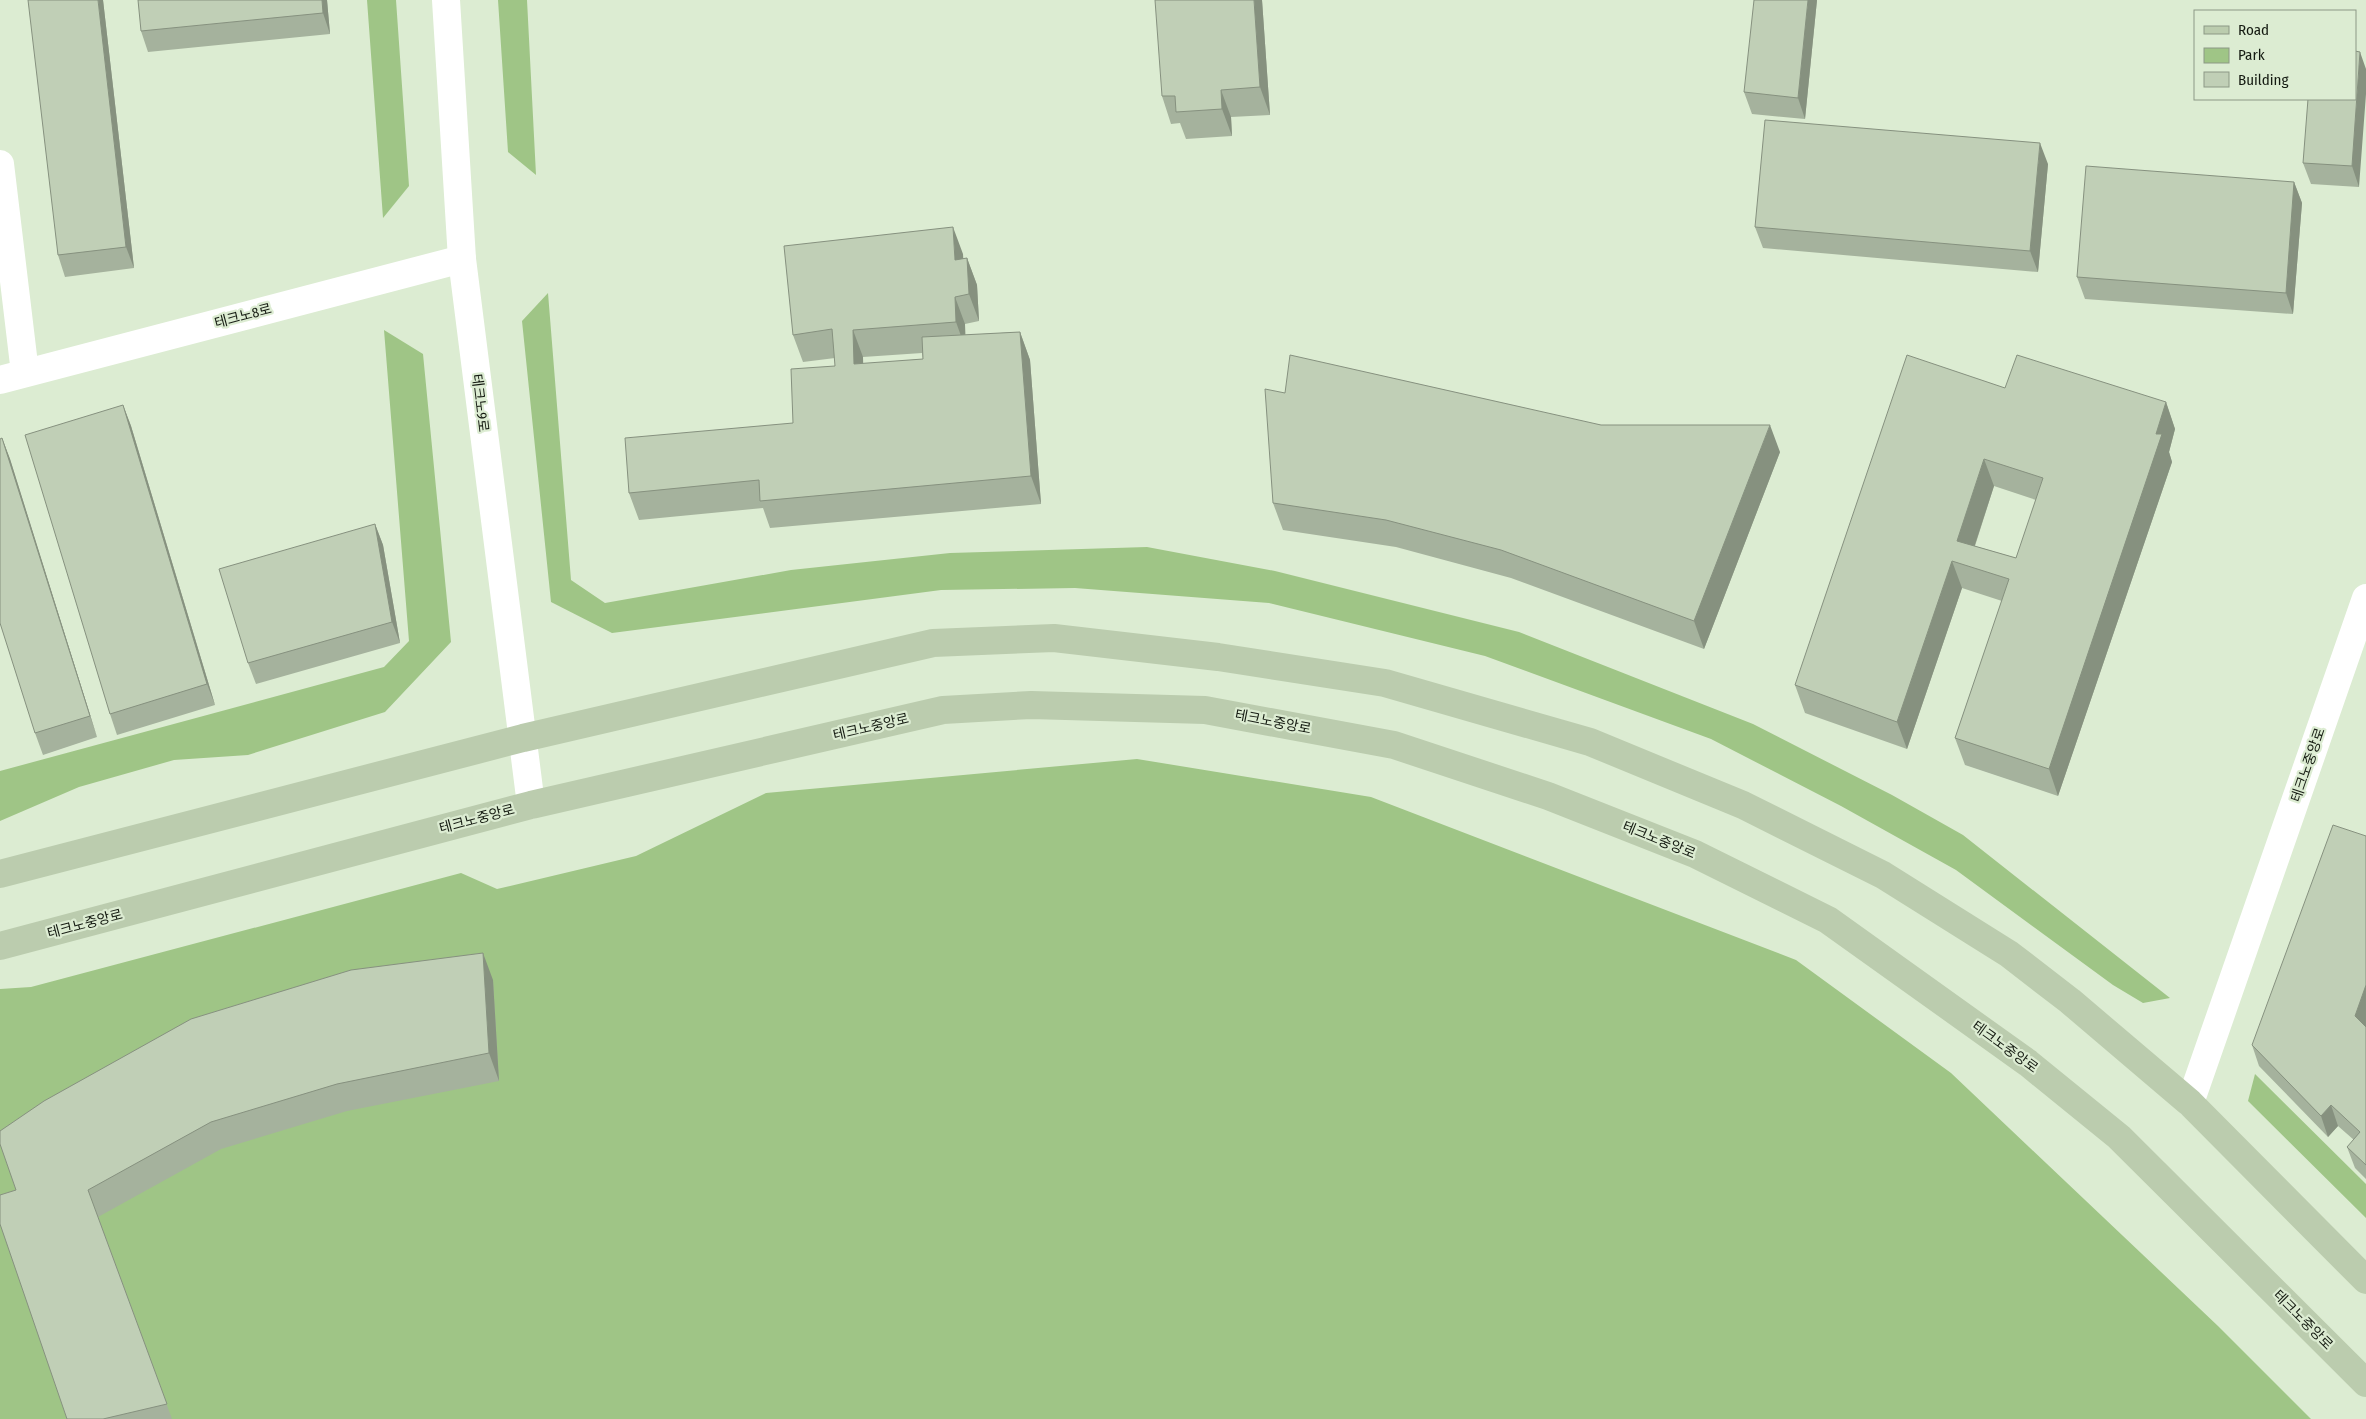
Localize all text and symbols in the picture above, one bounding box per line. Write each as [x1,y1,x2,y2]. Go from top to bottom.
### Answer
legend [2194,10,2356,100]
text: Road [2238,21,2269,39]
text: Park [2238,46,2265,64]
text: Building [2238,71,2289,89]
street label: 테크노8로 [213,300,274,332]
street label: 테크노9로 [468,373,492,433]
street label: 테크노중앙로 [1233,706,1313,738]
street label: 테크노중앙로 [831,710,911,744]
street label: 테크노중앙로 [2287,726,2329,804]
street label: 테크노중앙로 [437,801,517,837]
street label: 테크노중앙로 [1620,818,1698,862]
street label: 테크노중앙로 [45,906,125,942]
street label: 테크노중앙로 [1969,1017,2041,1077]
street label: 테크노중앙로 [2270,1287,2336,1353]

